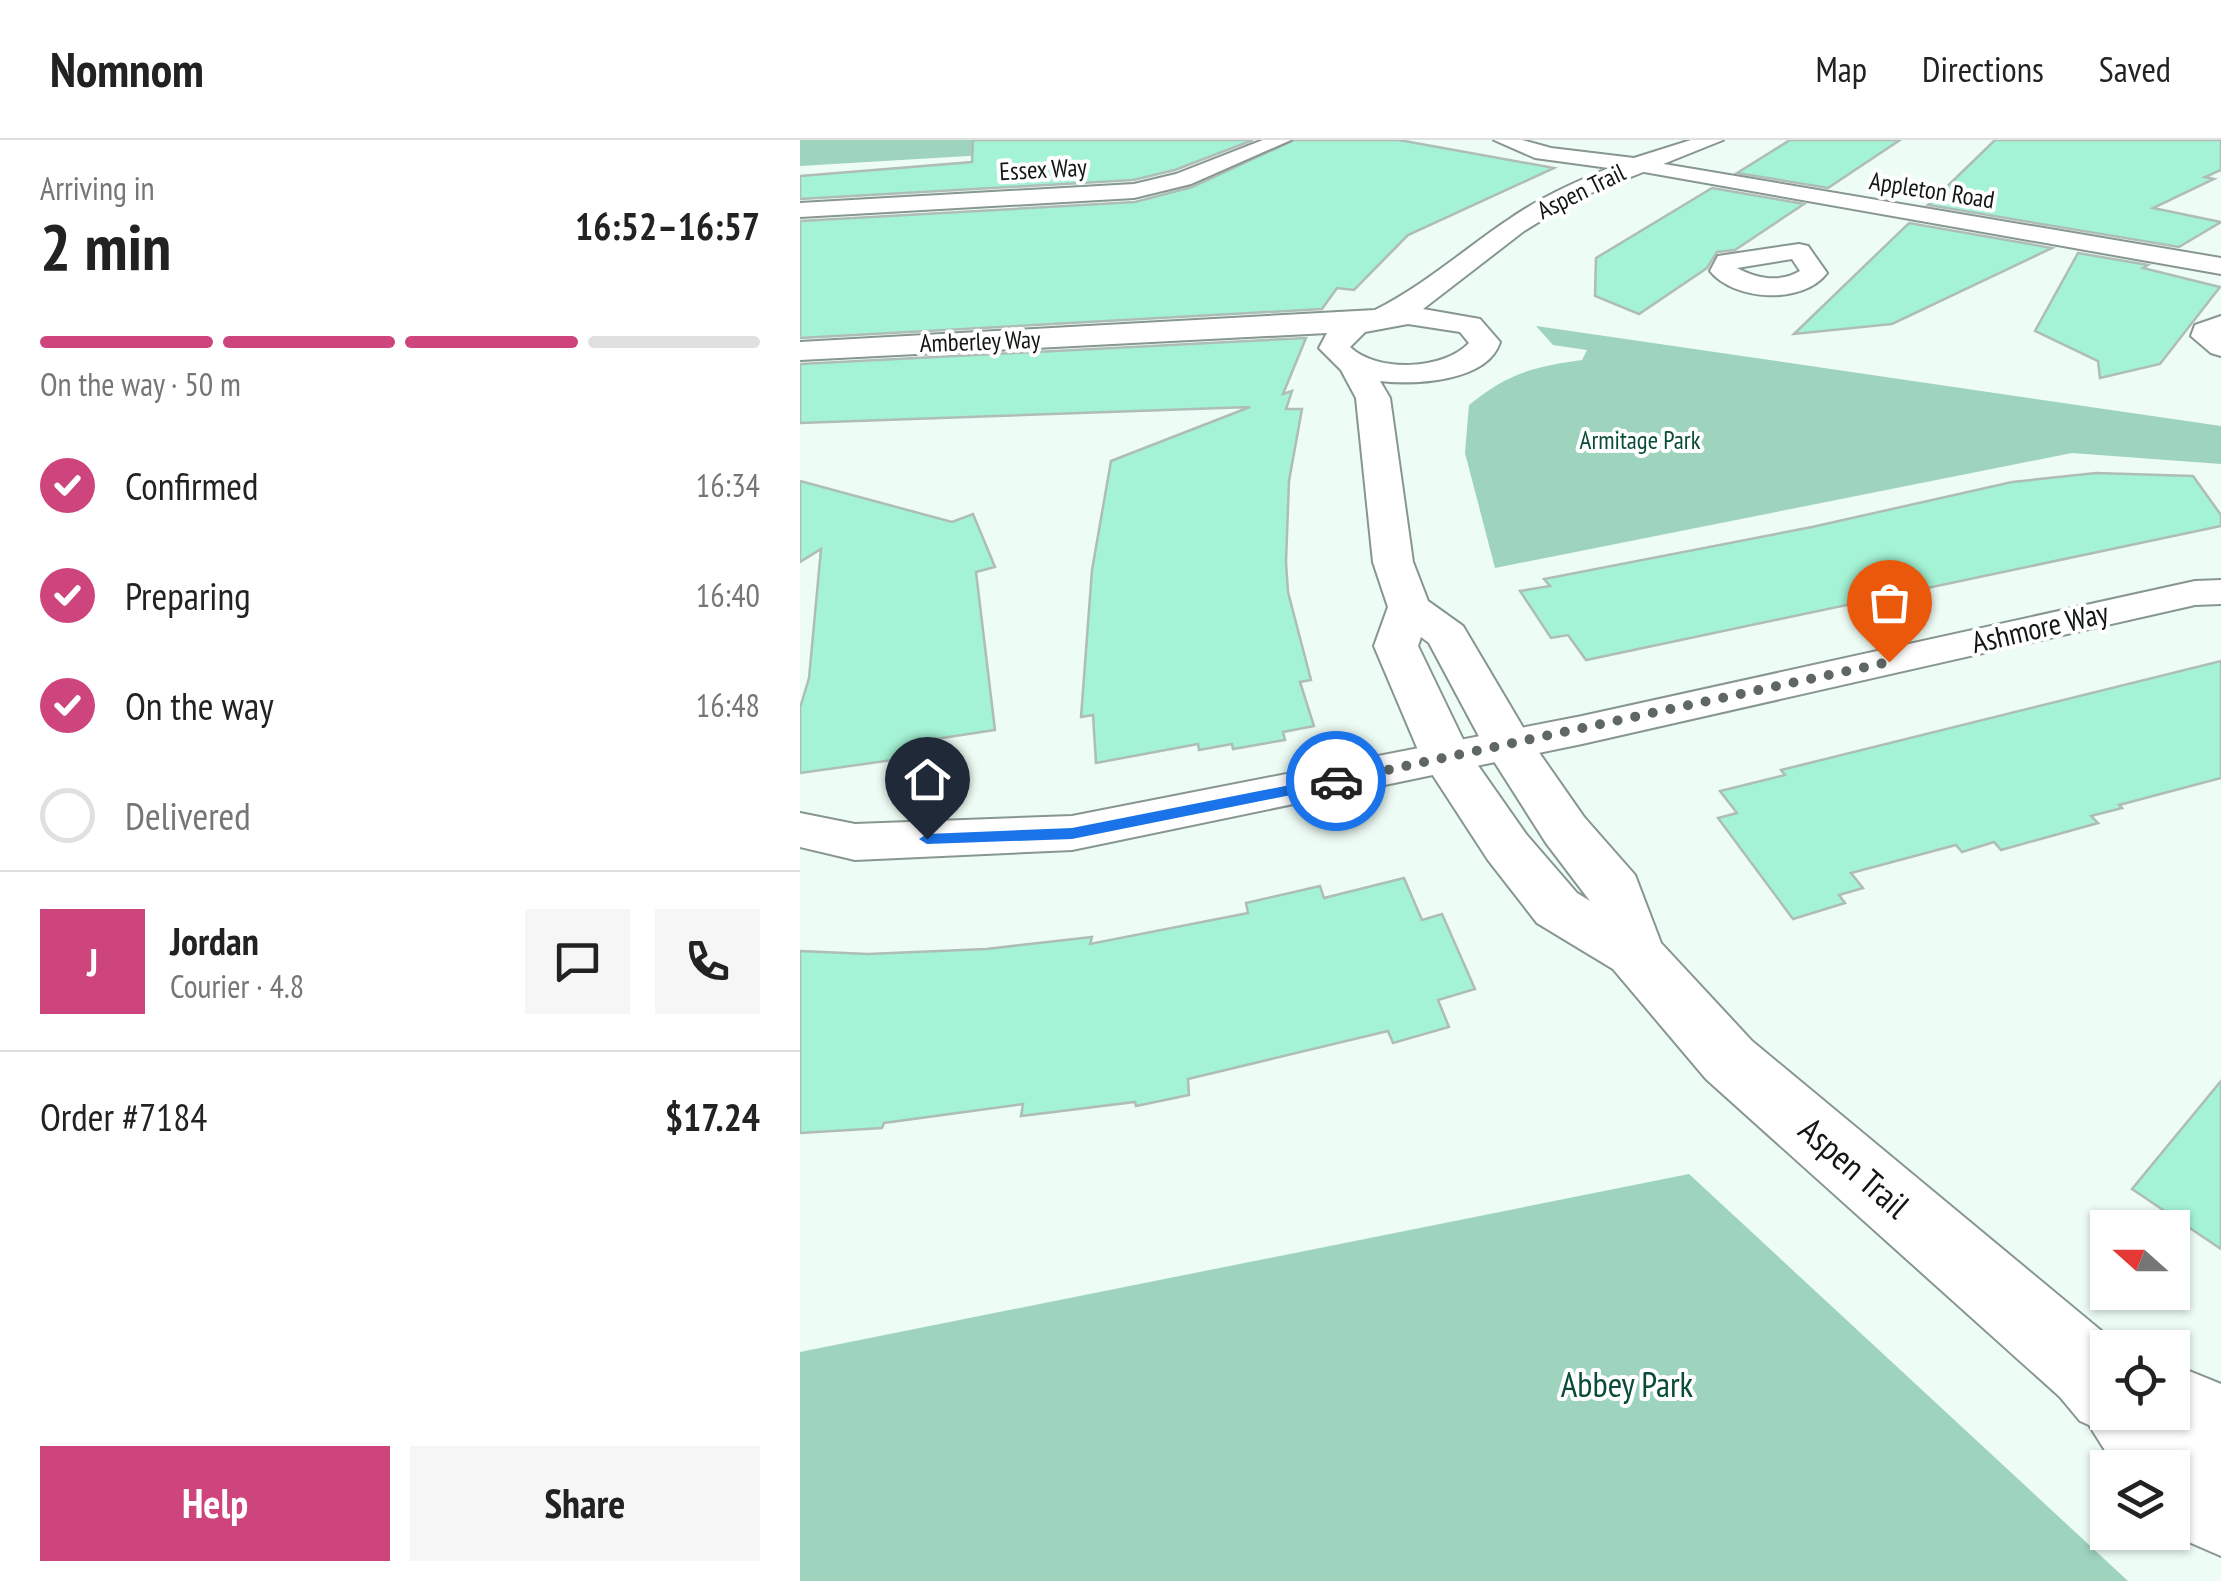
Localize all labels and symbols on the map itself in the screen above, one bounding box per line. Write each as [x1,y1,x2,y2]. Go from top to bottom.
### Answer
street label: Essex Way [998,151,1088,187]
street label: Aspen Trail [1532,156,1631,226]
street label: Appleton Road [1867,164,1997,216]
street label: Amberley Way [919,323,1042,359]
park label: Armitage Park [1580,424,1701,456]
pin [1847,560,1932,663]
street label: Ashmore Way [1968,592,2112,661]
courier [1286,731,1386,831]
pin [885,737,970,840]
street label: Aspen Trail [1790,1107,1920,1228]
north arrow [2090,1210,2190,1310]
park label: Abbey Park [1561,1361,1694,1407]

